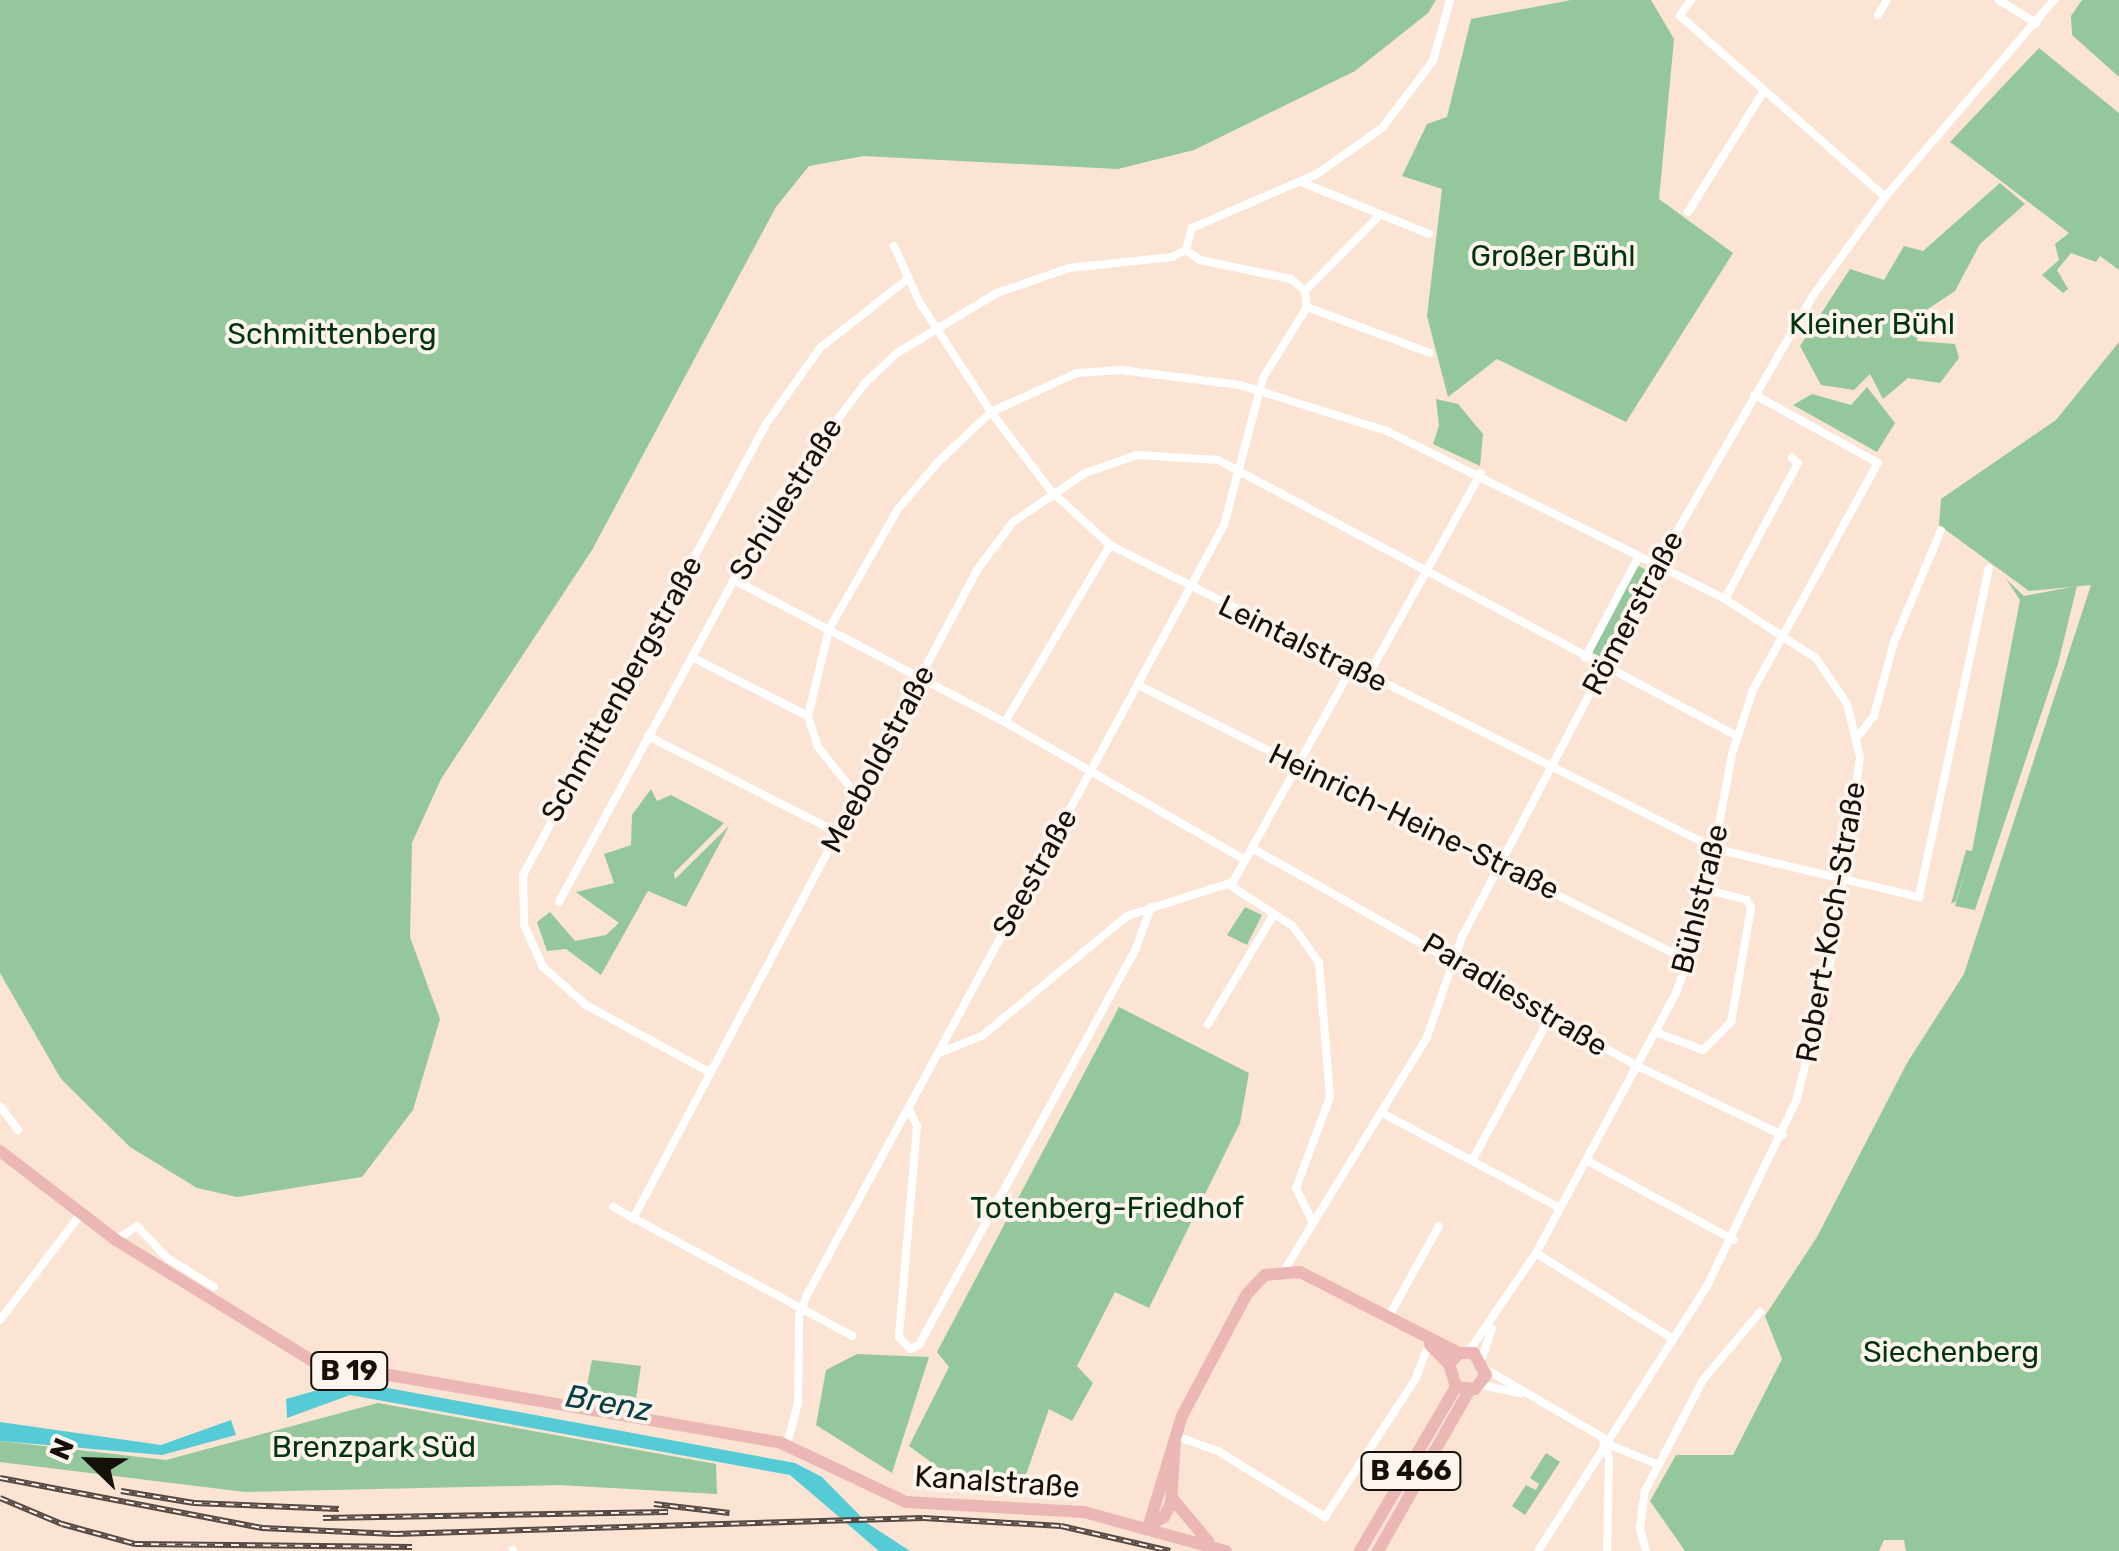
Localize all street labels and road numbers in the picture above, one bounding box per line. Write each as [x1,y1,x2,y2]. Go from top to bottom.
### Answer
street label: Schülestraße [722,411,850,587]
street label: Römerstraße [1575,525,1691,701]
street label: Schmittenbergstraße [534,550,710,828]
street label: Leintalstraße [1213,588,1393,700]
street label: Meeboldstraße [814,659,942,859]
street label: Heinrich-Heine-Straße [1263,736,1565,908]
street label: Robert-Koch-Straße [1789,779,1873,1065]
street label: Seestraße [985,802,1085,944]
street label: Bühlstraße [1664,820,1736,978]
street label: Paradiesstraße [1416,926,1614,1064]
road number: B 19 [309,1348,389,1394]
road number: B 466 [1358,1448,1464,1494]
street label: Kanalstraße [913,1458,1081,1506]

